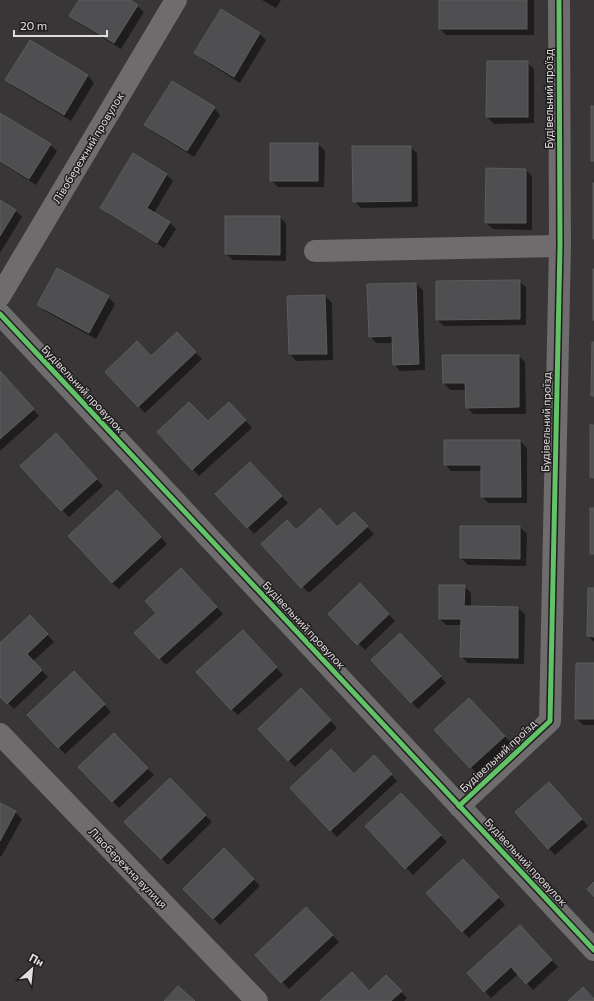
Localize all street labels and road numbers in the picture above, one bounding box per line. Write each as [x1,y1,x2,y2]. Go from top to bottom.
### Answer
street label: Будівельний проїзд [542,49,555,149]
street label: Лівобережний провулок [49,90,126,206]
street label: Будівельний провулок [39,342,127,435]
street label: Будівельний проїзд [538,371,553,472]
street label: Будівельний провулок [260,578,348,671]
street label: Будівельний проїзд [457,716,539,794]
street label: Будівельний провулок [482,815,570,908]
street label: Лівобережна вулиця [87,825,170,911]

